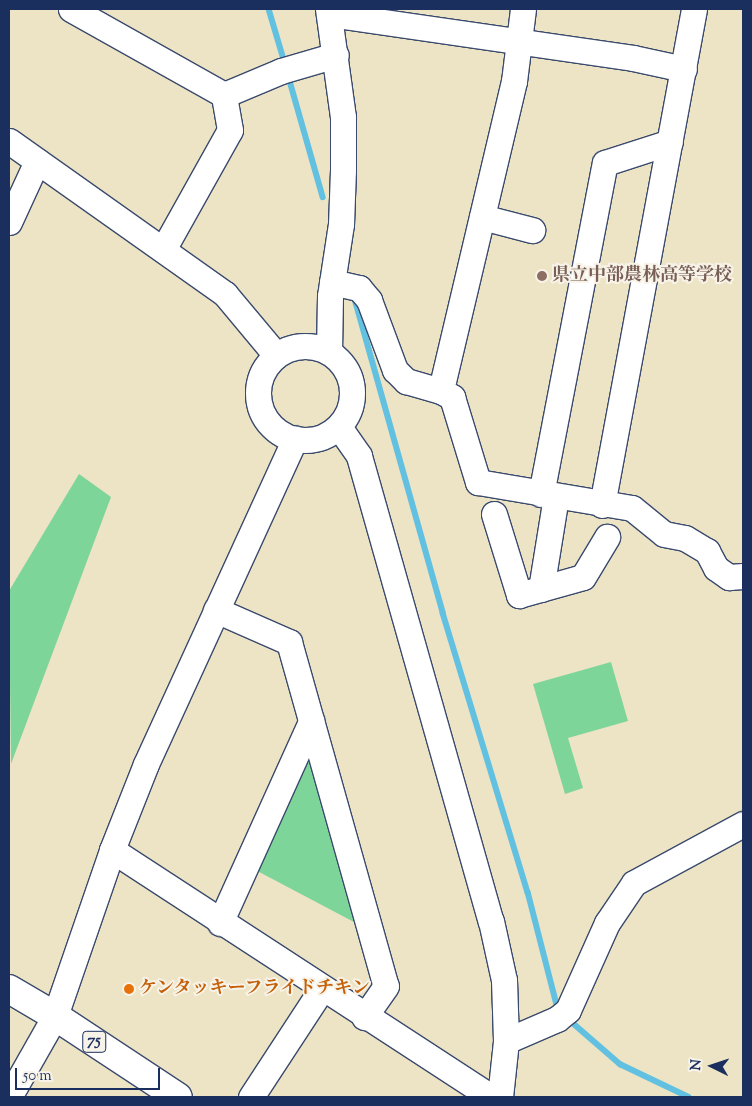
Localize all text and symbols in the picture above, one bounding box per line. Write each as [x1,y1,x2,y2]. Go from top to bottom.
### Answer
place label: 県立中部農林高等学校 [552,265,732,287]
marker: 県立中部農林高等学校 [536,270,548,282]
place label: ケンタッキーフライドチキン [139,978,373,1000]
marker: ケンタッキーフライドチキン [123,983,135,995]
road number: 75 [82,1028,106,1056]
north arrow [687,1041,737,1091]
scale bar [18,1058,162,1090]
text: N [687,1059,707,1071]
text: 50 m [23,1066,52,1087]

